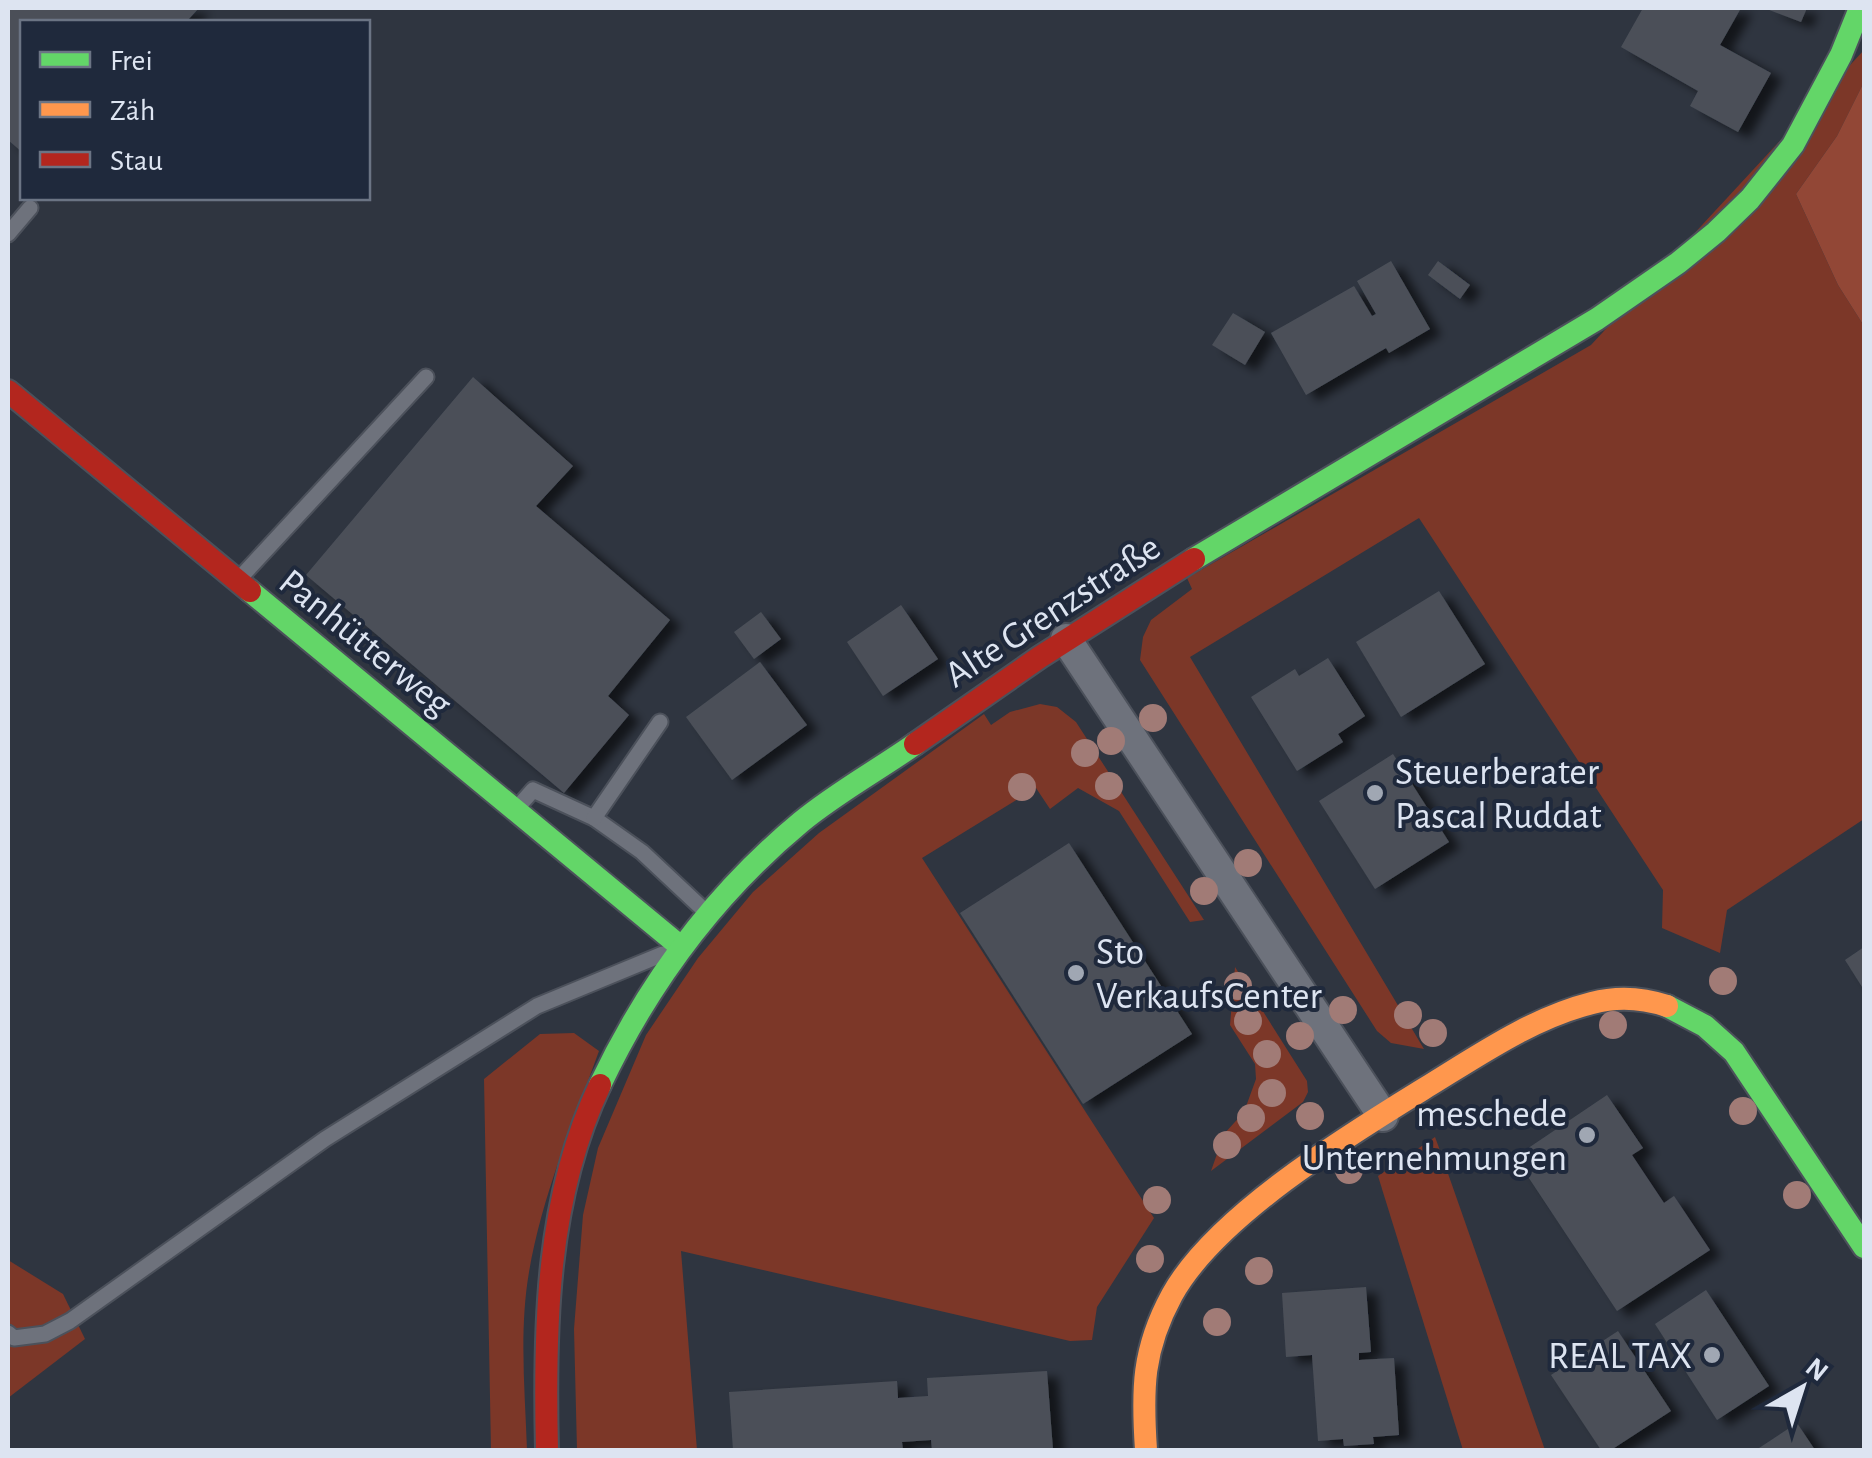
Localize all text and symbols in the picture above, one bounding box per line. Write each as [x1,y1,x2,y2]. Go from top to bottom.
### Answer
legend [20,20,370,200]
text: Frei [110,46,153,76]
text: Zäh [110,96,155,126]
text: Stau [110,146,163,176]
street label: Alte Grenzstraße [939,528,1167,695]
street label: Panhütterweg [271,563,458,725]
place label: Steuerberater Pascal Ruddat [1395,754,1602,836]
marker: Steuerberater Pascal Ruddat [1364,782,1386,804]
place label: Sto VerkaufsCenter [1096,934,1323,1016]
marker: Sto VerkaufsCenter [1065,962,1087,984]
place label: meschede Unternehmungen [1302,1096,1567,1178]
marker: meschede Unternehmungen [1576,1124,1598,1146]
place label: REAL TAX [1548,1338,1692,1376]
north arrow [1752,1338,1852,1438]
marker: REAL TAX [1701,1344,1723,1366]
text: N [1800,1353,1833,1387]

